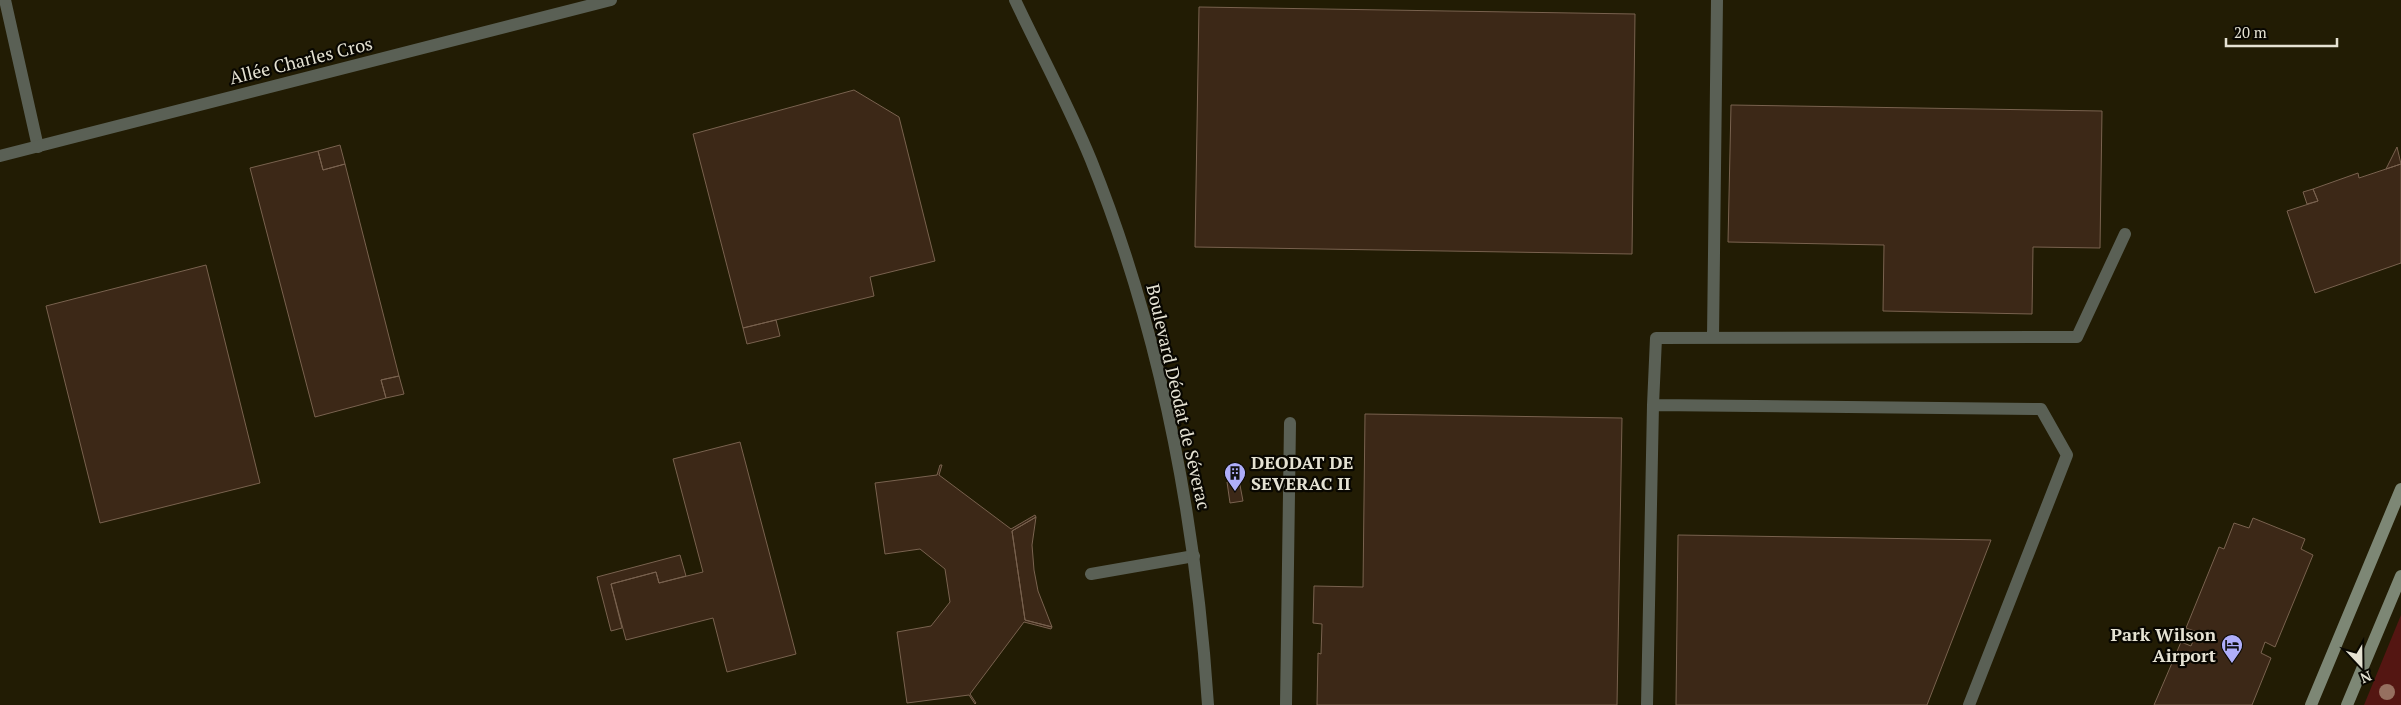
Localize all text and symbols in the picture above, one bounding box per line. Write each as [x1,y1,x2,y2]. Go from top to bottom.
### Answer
scale bar [2226,15,2337,47]
text: 20 m [2234,22,2267,42]
street label: Allée Charles Cros [227,31,375,89]
street label: Boulevard Déodat de Séverac [1141,282,1217,512]
place label: DEODAT DE SEVERAC II [1251,450,1354,495]
building icon: DEODAT DE SEVERAC II [1223,461,1247,492]
place label: Park Wilson Airport [2110,622,2216,667]
hotel icon: Park Wilson Airport [2220,633,2244,664]
north arrow [2336,640,2386,690]
text: N [2357,667,2375,688]

